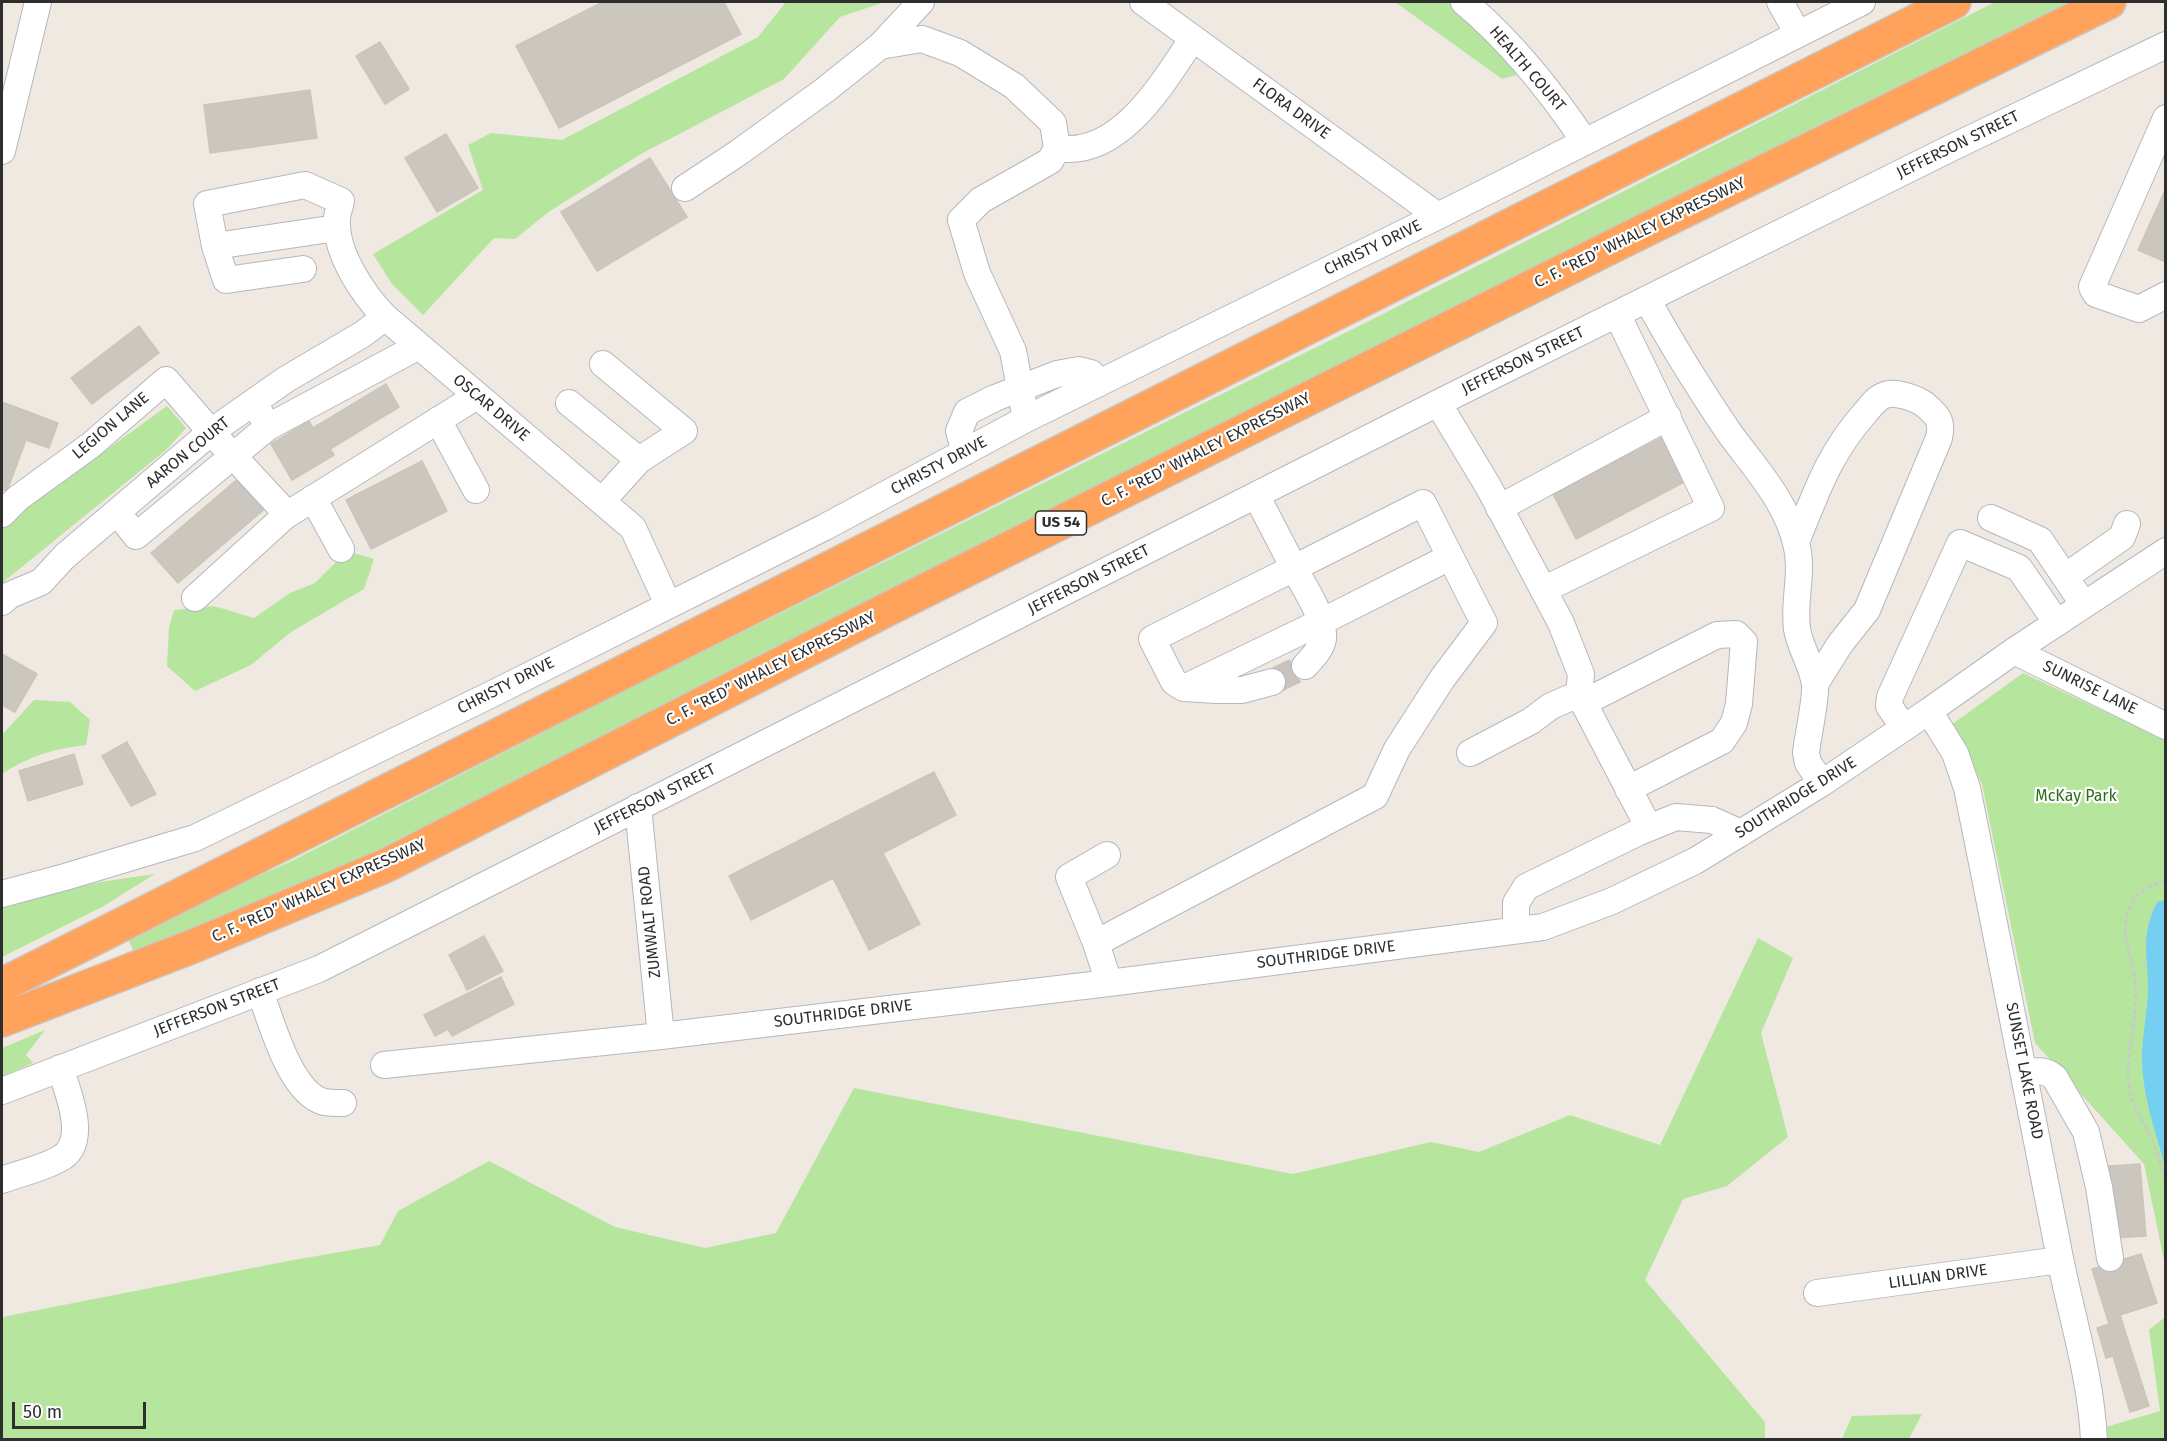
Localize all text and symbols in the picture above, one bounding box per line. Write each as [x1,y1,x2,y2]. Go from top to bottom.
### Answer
street label: HEALTH COURT [1485,22,1569,116]
street label: FLORA DRIVE [1248,74,1334,144]
street label: JEFFERSON STREET [1894,107,2022,183]
street label: C. F. “RED” WHALEY EXPRESSWAY [1531,173,1749,293]
street label: CHRISTY DRIVE [1321,216,1425,280]
street label: JEFFERSON STREET [1459,323,1587,399]
street label: OSCAR DRIVE [449,370,533,446]
street label: LEGION LANE [69,388,153,464]
street label: C. F. “RED” WHALEY EXPRESSWAY [1098,389,1314,511]
street label: AARON COURT [142,413,234,493]
street label: CHRISTY DRIVE [888,433,990,499]
road number: US 54 [1036,511,1086,535]
street label: JEFFERSON STREET [1025,541,1153,619]
street label: C. F. “RED” WHALEY EXPRESSWAY [663,608,879,730]
street label: CHRISTY DRIVE [454,653,558,719]
street label: SUNRISE LANE [2040,657,2140,719]
street label: SOUTHRIDGE DRIVE [1732,753,1860,843]
street label: JEFFERSON STREET [591,760,719,838]
park label: McKay Park [2035,787,2117,807]
street label: C. F. “RED” WHALEY EXPRESSWAY [209,835,429,947]
street label: ZUMWALT ROAD [635,865,665,979]
street label: SOUTHRIDGE DRIVE [1256,937,1396,973]
street label: JEFFERSON STREET [151,975,283,1041]
street label: SOUTHRIDGE DRIVE [773,996,913,1032]
street label: SUNSET LAKE ROAD [2001,1001,2047,1141]
street label: LILLIAN DRIVE [1887,1261,1989,1293]
scale bar [15,1390,148,1428]
text: 50 m [23,1401,62,1423]

